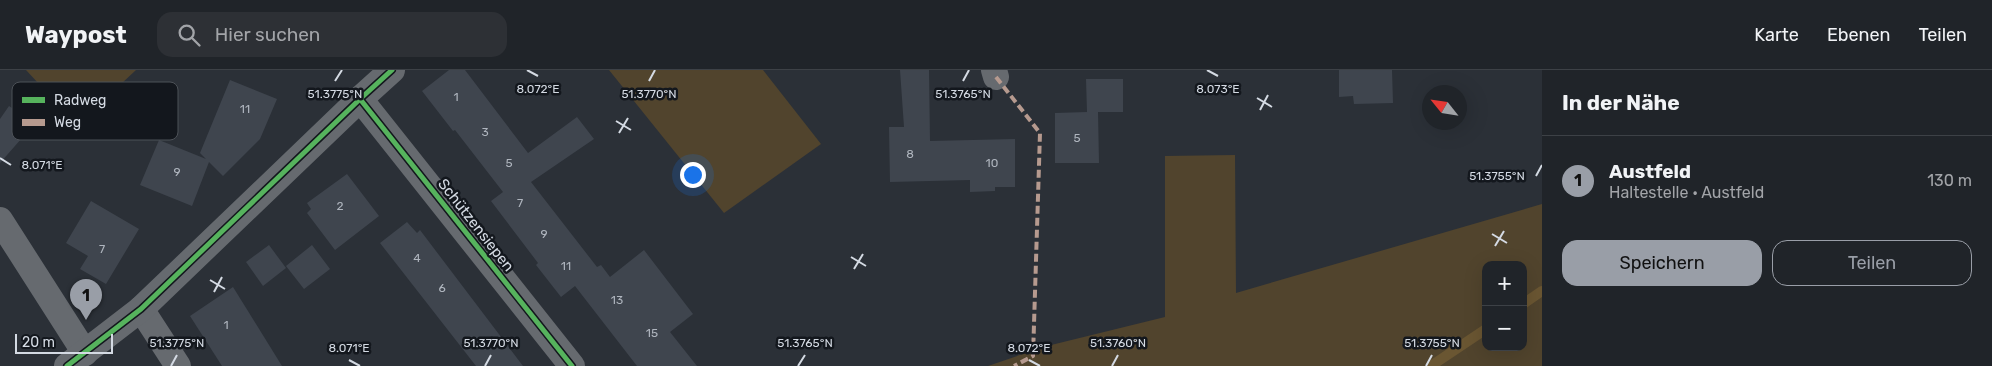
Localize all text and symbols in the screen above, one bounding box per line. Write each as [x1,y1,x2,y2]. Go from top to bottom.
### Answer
search box [157,12,507,57]
text: Waypost [25,21,127,49]
icon: search [175,21,203,49]
text: Hier suchen [215,23,320,46]
text: Karte [1754,24,1799,46]
text: Ebenen [1827,24,1891,46]
text: Teilen [1919,24,1967,46]
legend [12,82,178,140]
text: 8.072°E [516,82,560,96]
text: 8.073°E [1196,82,1240,96]
north arrow [1422,85,1467,130]
text: 51.3775°N [308,87,362,101]
text: 51.3770°N [621,87,677,101]
text: 51.3765°N [935,87,991,101]
house number: 1 [453,90,459,104]
text: In der Nähe [1562,90,1680,115]
text: Radweg [54,92,106,109]
house number: 11 [240,102,250,116]
text: Weg [54,114,81,131]
house number: 3 [481,125,489,139]
house number: 5 [1073,131,1081,145]
house number: 8 [906,147,914,161]
house number: 5 [505,156,513,170]
house number: 10 [986,156,998,170]
text: 8.071°E [21,158,63,172]
text: Austfeld [1609,160,1691,183]
your location [680,162,706,188]
house number: 9 [173,165,181,179]
text: 51.3755°N [1469,169,1525,183]
text: 1 [1574,171,1582,190]
text: 130 m [1927,171,1972,190]
street label: Schützensiepen [434,175,518,275]
text: Haltestelle · Austfeld [1609,183,1764,202]
house number: 7 [517,196,523,210]
house number: 2 [336,199,344,213]
house number: 9 [540,227,548,241]
button: Speichern [1562,240,1762,286]
button: Teilen [1772,240,1972,286]
house number: 7 [99,242,105,256]
house number: 4 [413,251,421,265]
house number: 11 [561,259,571,273]
map controls [1482,261,1527,351]
button: + [1482,261,1527,306]
pin: 1 [70,279,102,320]
house number: 6 [438,281,446,295]
house number: 13 [611,293,623,307]
button: − [1482,306,1527,351]
house number: 1 [223,318,229,332]
house number: 15 [646,326,658,340]
scale bar [15,331,112,354]
text: 20 m [22,334,55,351]
text: 51.3775°N [150,336,204,350]
text: 51.3770°N [463,336,519,350]
text: 51.3765°N [777,336,833,350]
text: 51.3760°N [1090,336,1146,350]
text: 51.3755°N [1404,336,1460,350]
text: 8.071°E [328,341,370,355]
text: 8.072°E [1007,341,1051,355]

